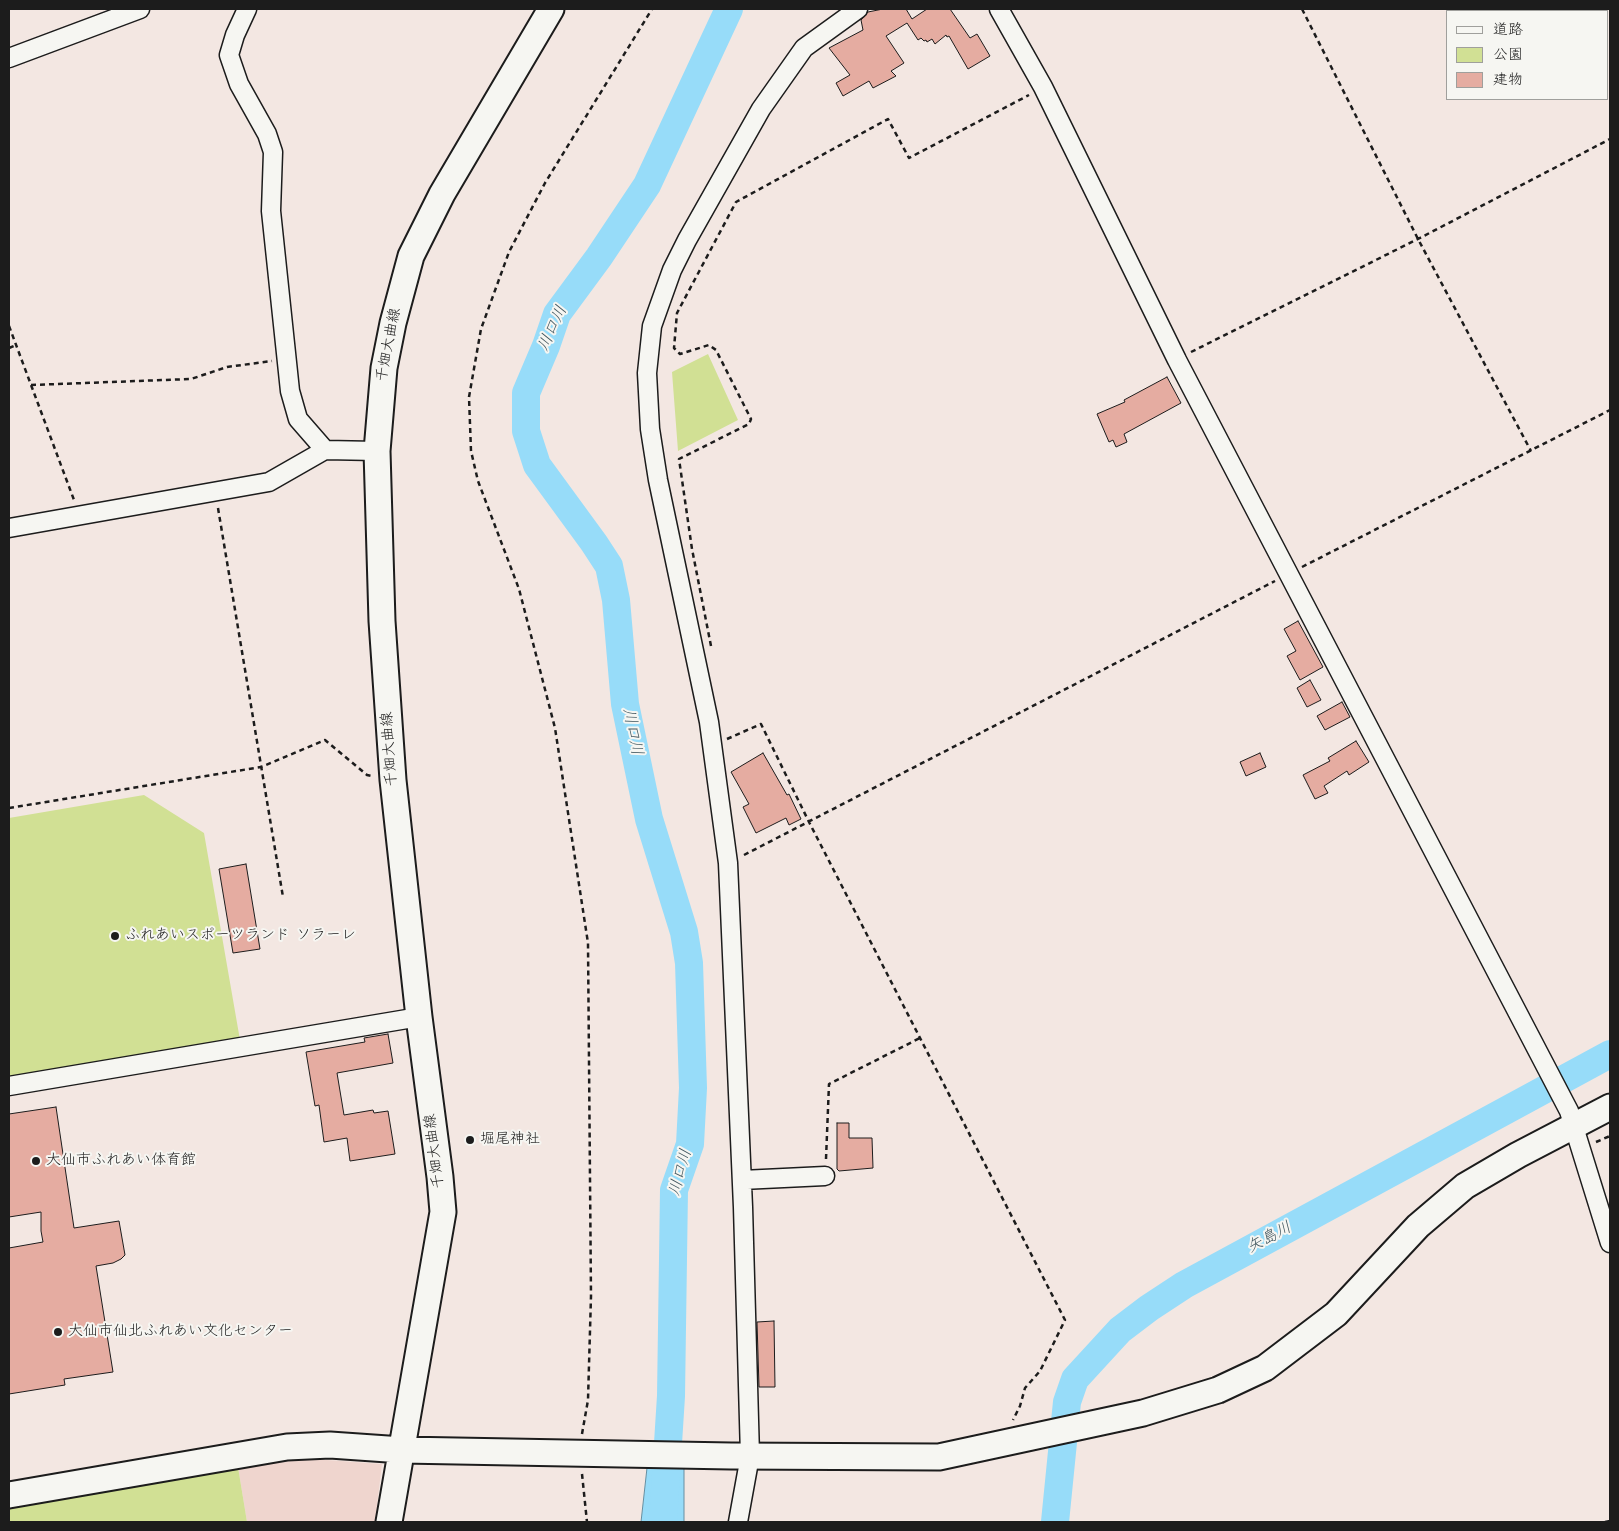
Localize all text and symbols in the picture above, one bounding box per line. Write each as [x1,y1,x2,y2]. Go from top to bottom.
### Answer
legend [1446,10,1609,100]
text: 道路 [1493,18,1523,42]
text: 公園 [1493,43,1523,67]
text: 建物 [1493,68,1523,92]
water label: 川口川 [535,303,573,355]
street label: 千畑大曲線 [374,306,406,384]
water label: 川口川 [617,707,645,757]
street label: 千畑大曲線 [379,711,403,787]
place label: ふれあいスポーツランド ソラーレ [125,927,356,945]
marker: ふれあいスポーツランド ソラーレ [109,930,121,942]
street label: 千畑大曲線 [422,1113,450,1189]
place label: 堀尾神社 [480,1131,540,1149]
marker: 堀尾神社 [464,1134,476,1146]
water label: 川口川 [667,1147,697,1199]
place label: 大仙市ふれあい体育館 [46,1152,196,1170]
marker: 大仙市ふれあい体育館 [30,1155,42,1167]
water label: 矢島川 [1244,1219,1296,1259]
place label: 大仙市仙北ふれあい文化センター [68,1323,293,1341]
marker: 大仙市仙北ふれあい文化センター [52,1326,64,1338]

